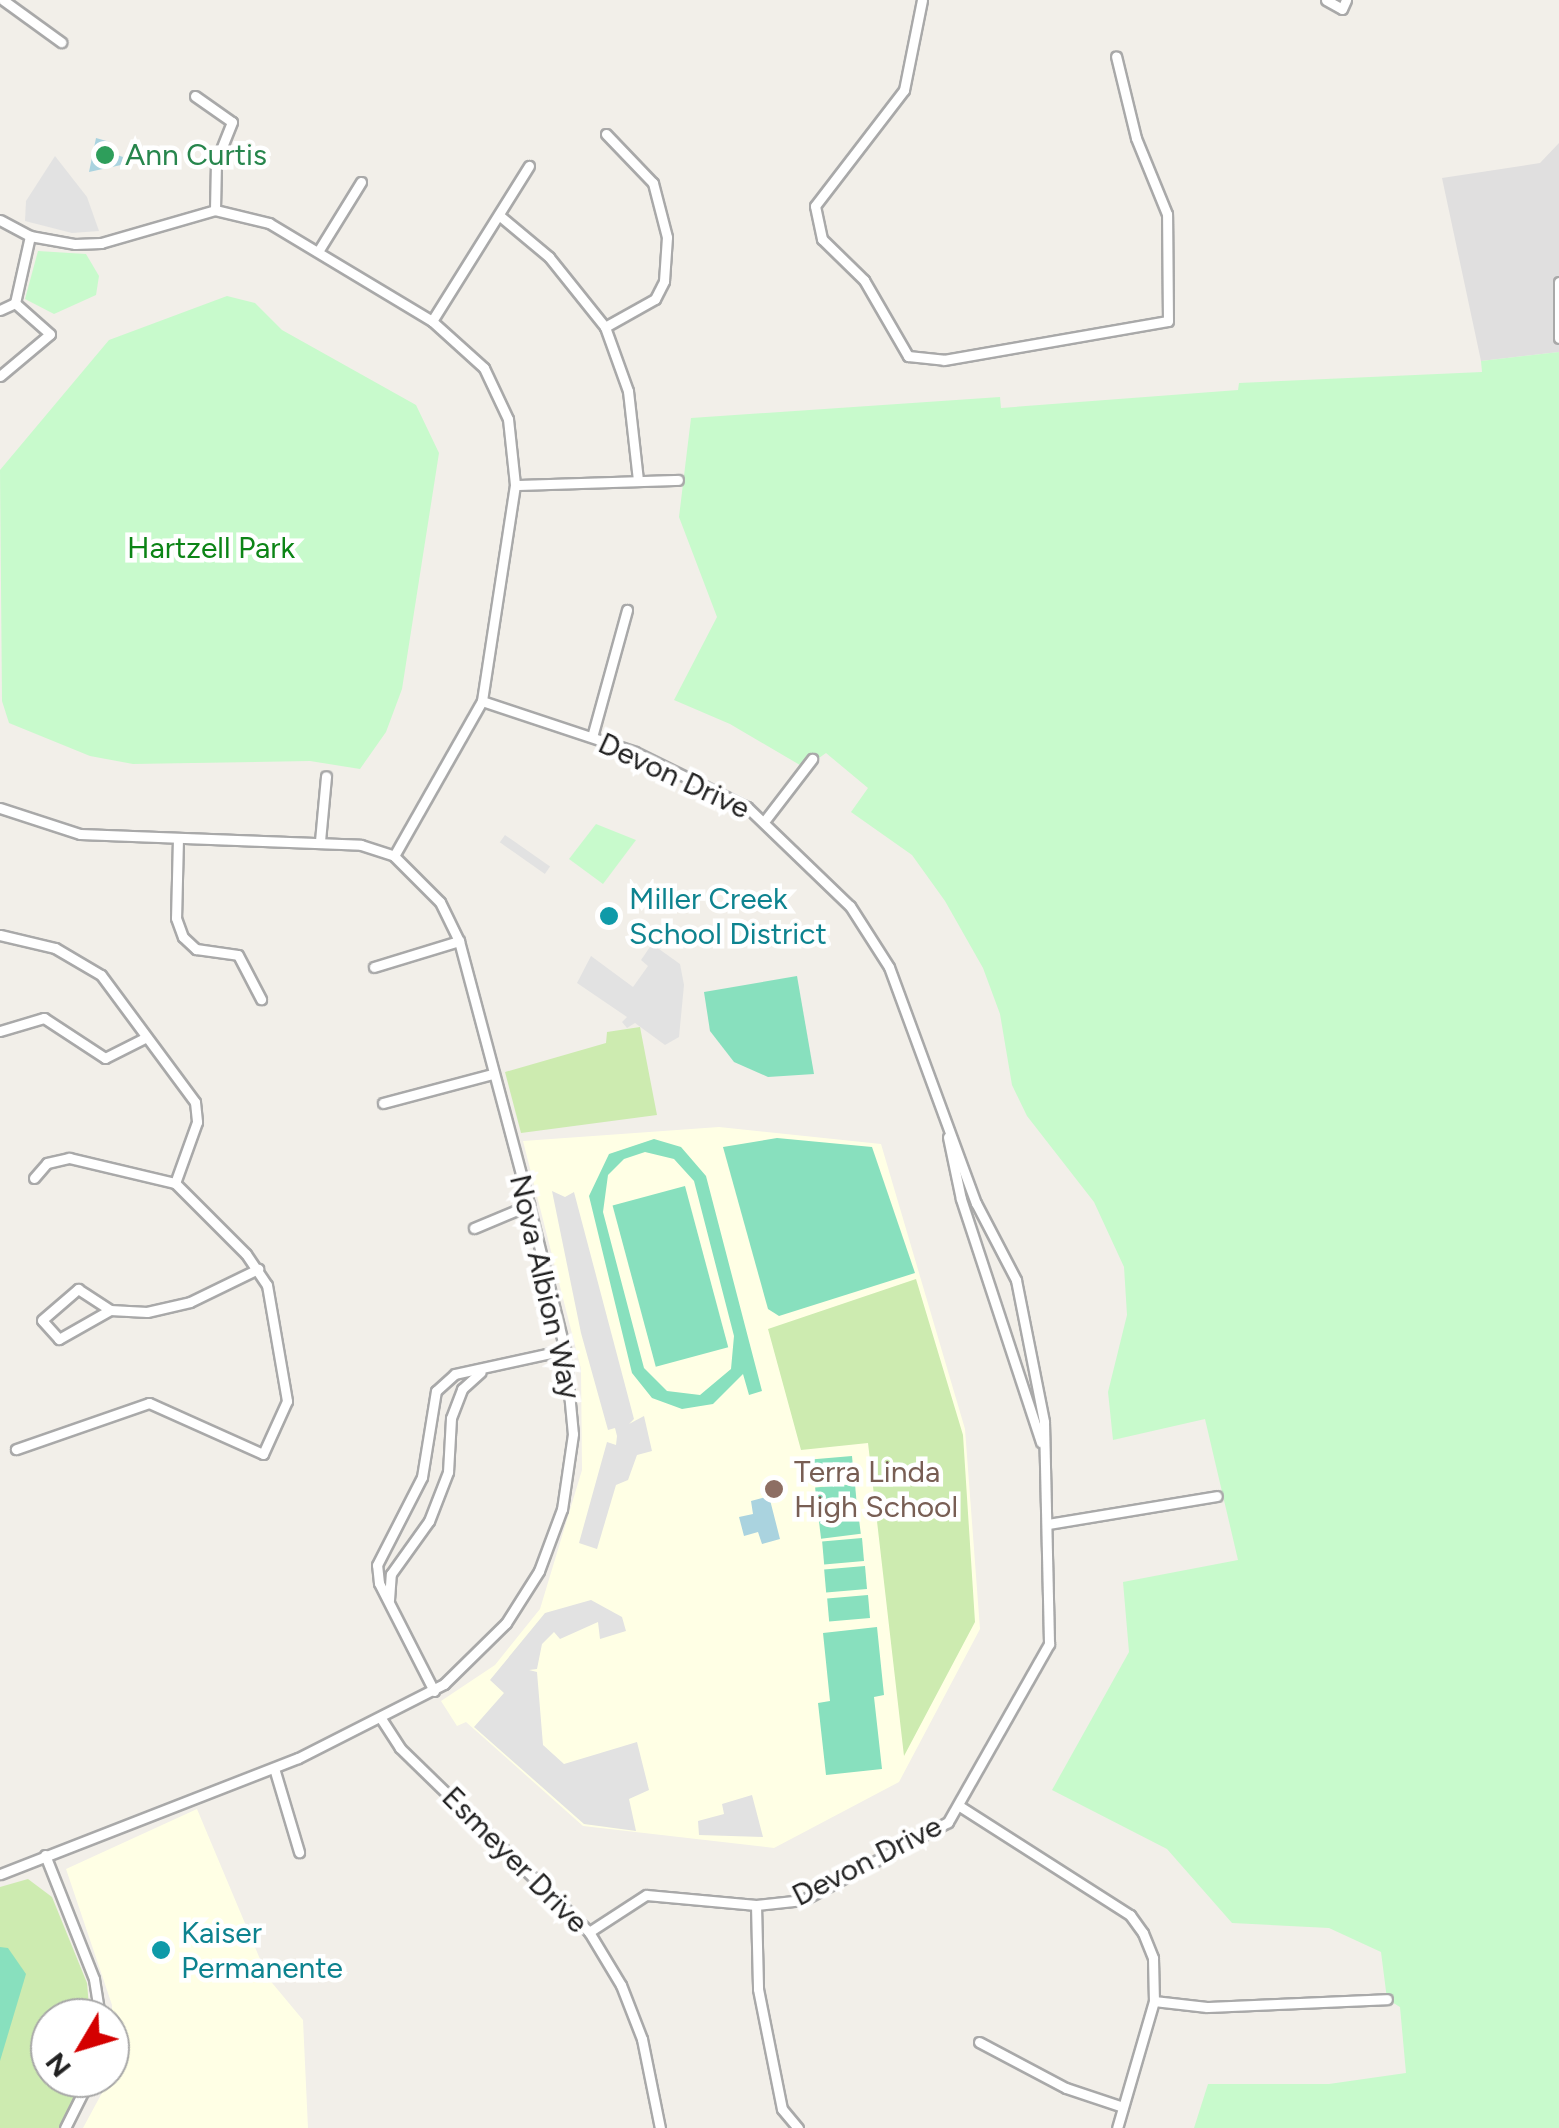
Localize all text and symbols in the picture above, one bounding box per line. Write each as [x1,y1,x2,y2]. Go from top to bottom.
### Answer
place label: Ann Curtis [125,137,267,173]
marker: Ann Curtis [94,144,116,166]
park label: Hartzell Park [127,530,295,566]
street label: Devon Drive [593,725,755,827]
place label: Miller Creek School District [629,881,827,952]
marker: Miller Creek School District [598,905,620,927]
street label: Nova Albion Way [502,1171,588,1403]
place label: Terra Linda High School [794,1454,958,1524]
marker: Terra Linda High School [763,1478,785,1500]
street label: Esmeyer Drive [434,1779,596,1941]
street label: Devon Drive [786,1808,948,1914]
place label: Kaiser Permanente [181,1915,343,1986]
marker: Kaiser Permanente [150,1939,172,1961]
north arrow [30,1998,130,2098]
text: N [38,2046,78,2084]

